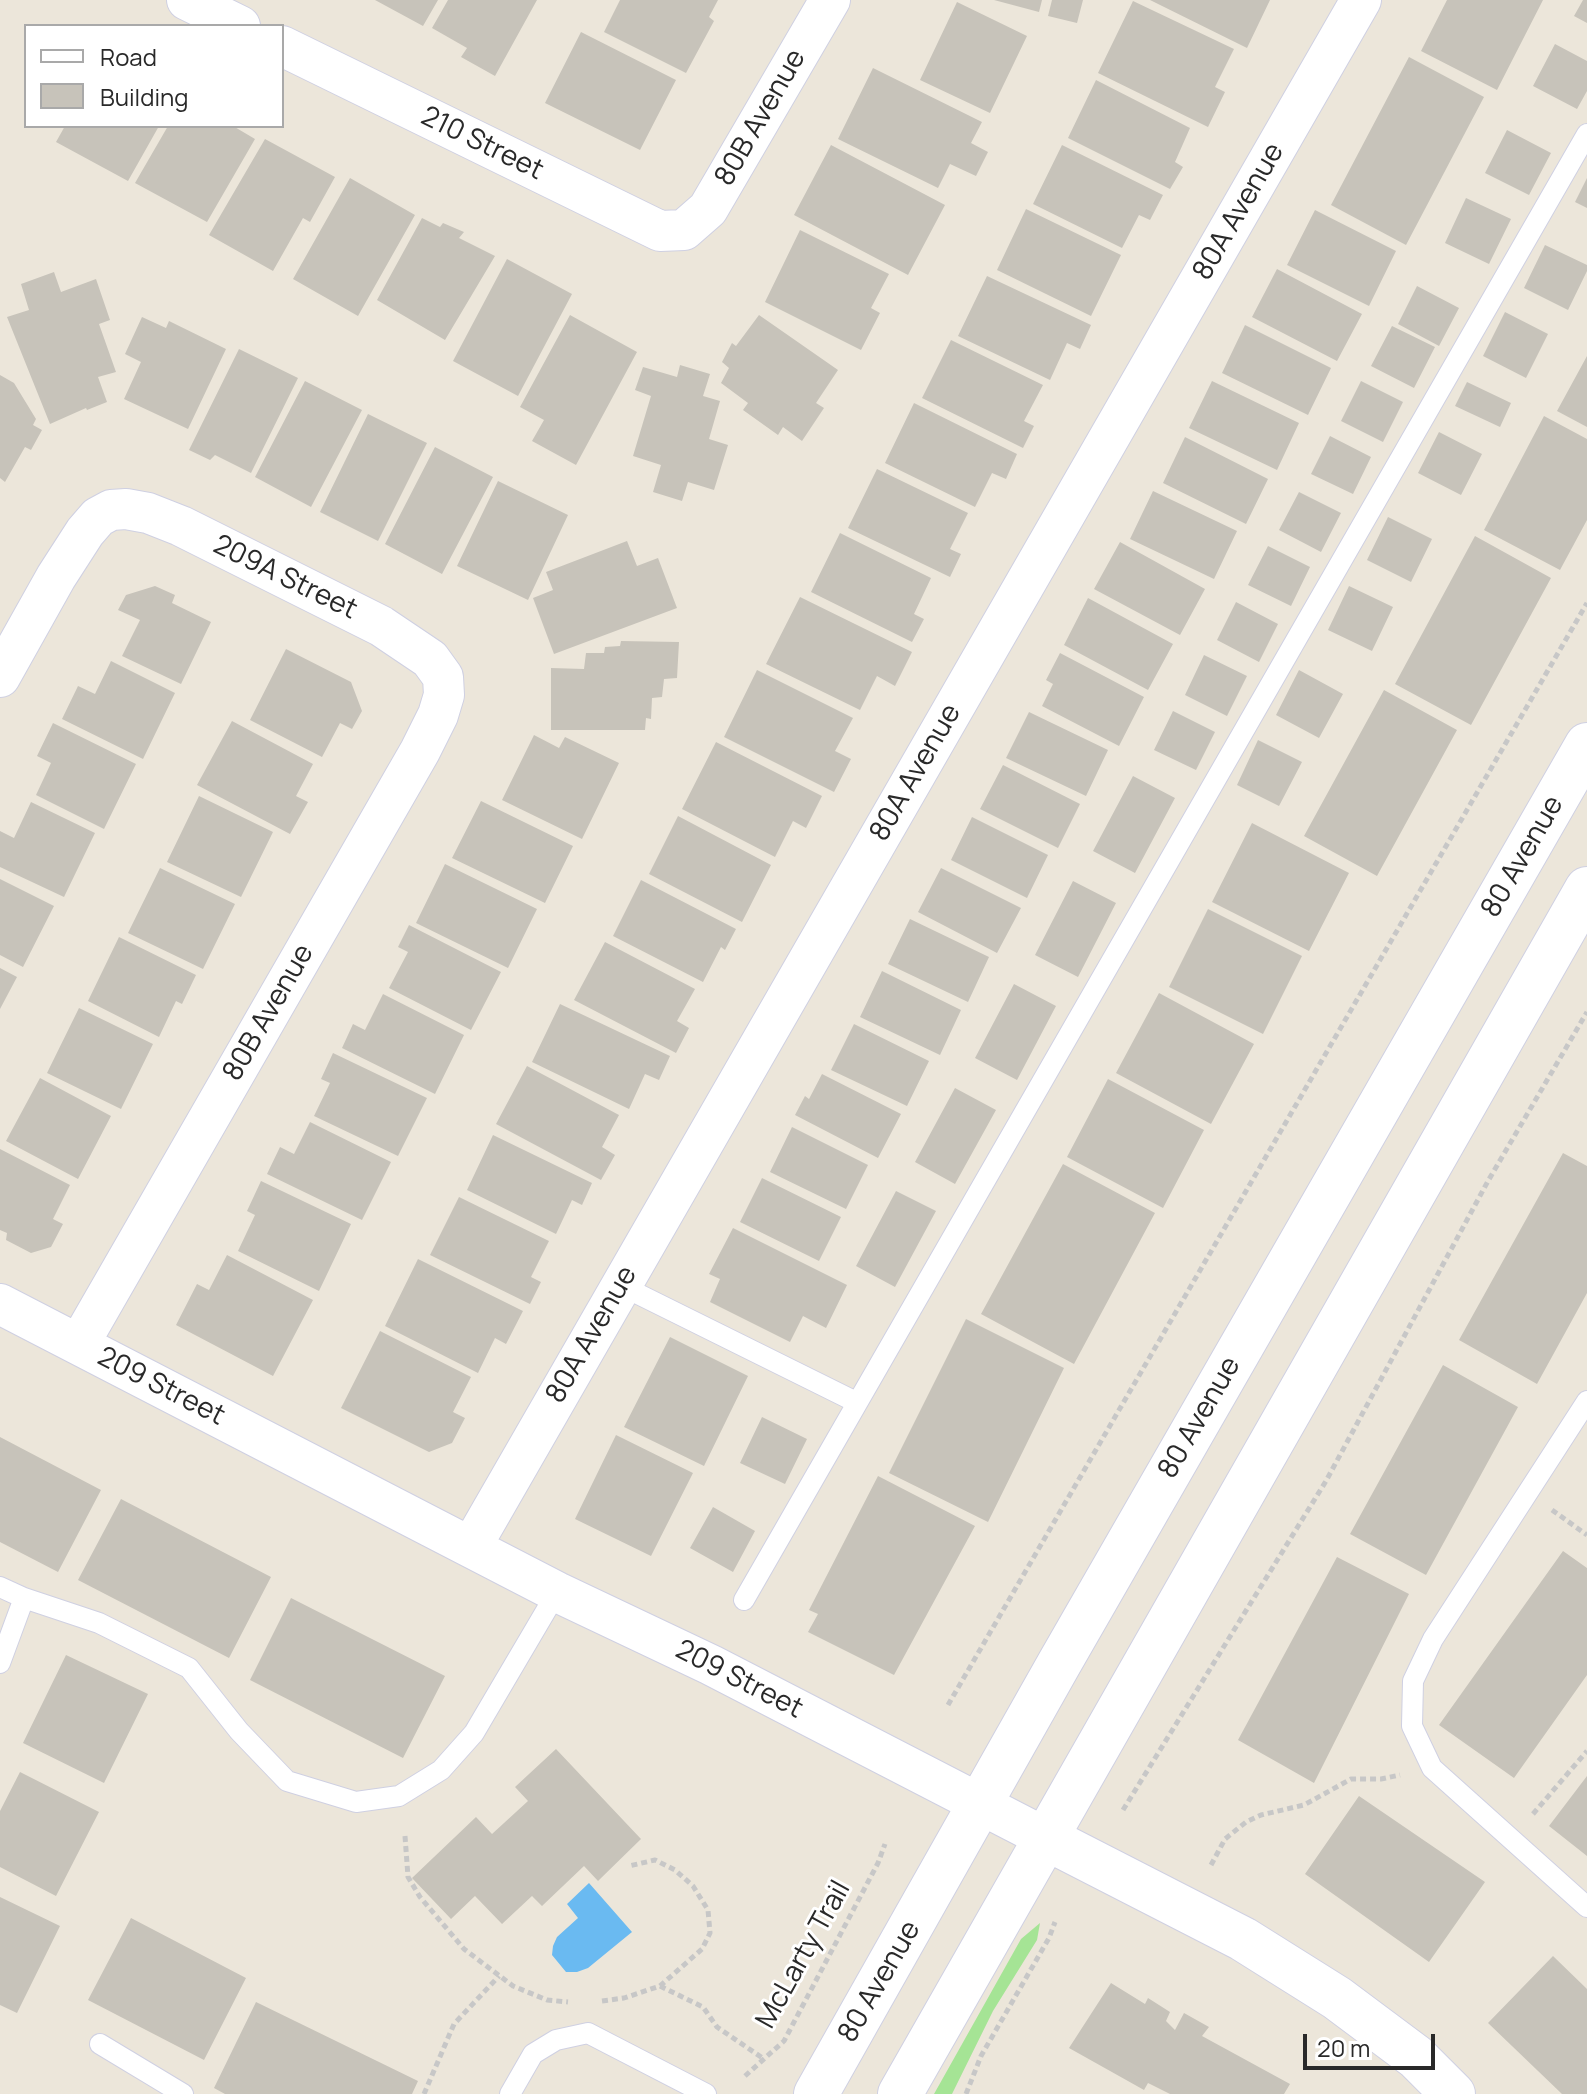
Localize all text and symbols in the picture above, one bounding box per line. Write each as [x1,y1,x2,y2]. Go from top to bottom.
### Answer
legend [24,24,284,128]
text: Road [100,40,157,73]
street label: 80B Avenue [708,44,814,192]
text: Building [100,80,188,113]
street label: 210 Street [415,100,549,188]
street label: 80A Avenue [1186,138,1292,286]
street label: 209A Street [208,529,362,627]
street label: 80A Avenue [863,699,969,847]
street label: 80 Avenue [1475,790,1571,924]
street label: 80B Avenue [216,939,322,1087]
street label: 80A Avenue [539,1261,645,1409]
street label: 209 Street [92,1341,230,1433]
street label: 80 Avenue [1152,1351,1248,1485]
street label: 209 Street [670,1634,808,1726]
street label: McLarty Trail [750,1875,858,2035]
street label: 80 Avenue [832,1915,928,2049]
scale bar [1307,2018,1439,2068]
text: 20 m [1317,2031,1370,2064]

